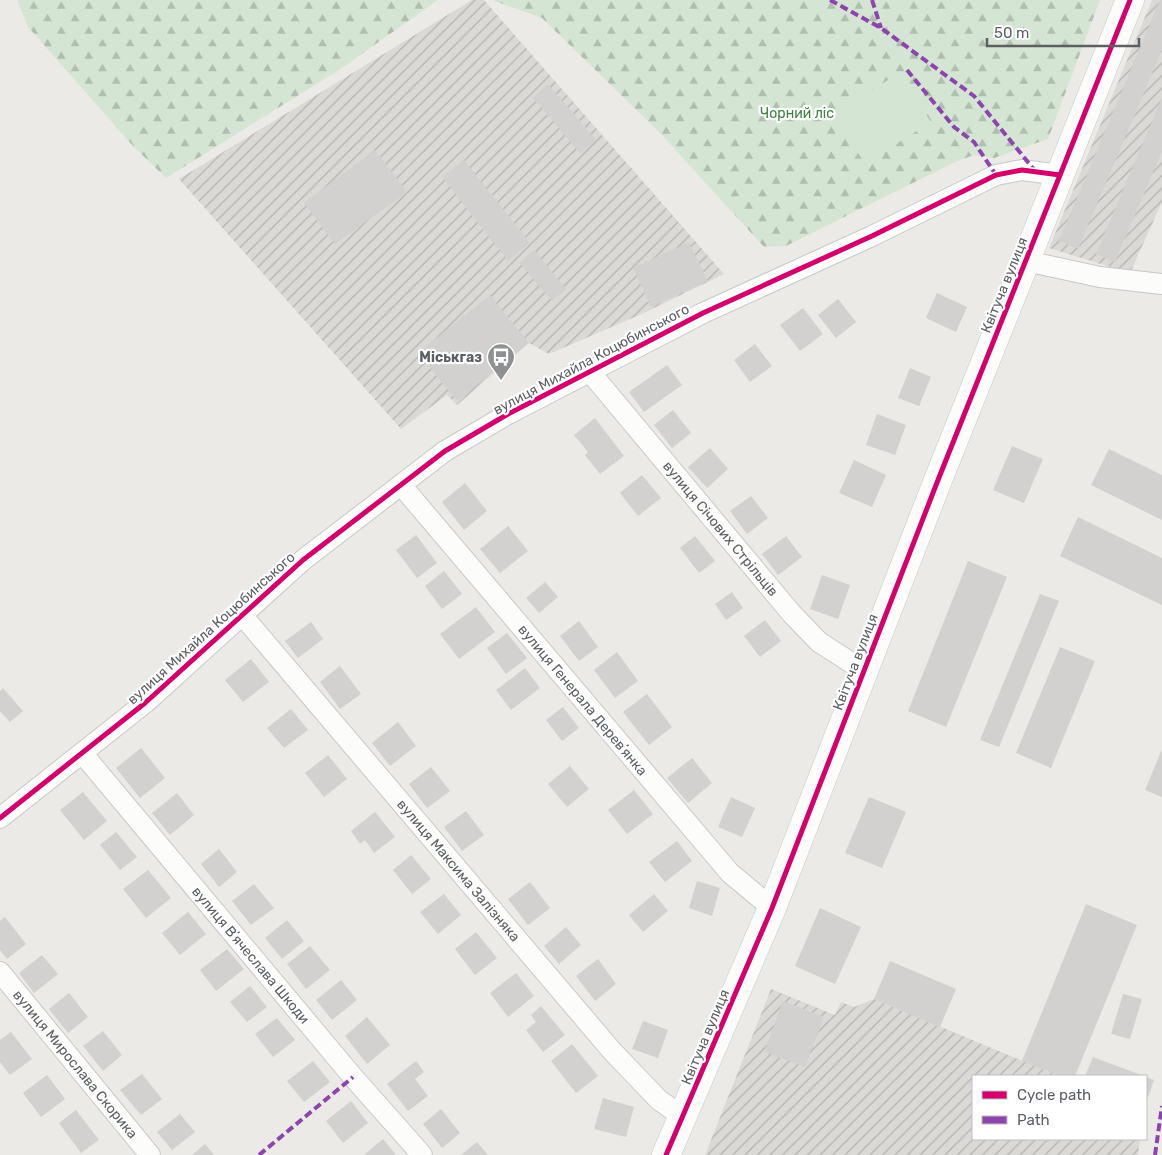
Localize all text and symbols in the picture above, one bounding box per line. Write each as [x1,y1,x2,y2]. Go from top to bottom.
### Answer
scale bar [987,15,1140,47]
text: 50 m [994,24,1029,42]
park label: Чорний ліс [760,105,834,122]
street label: Квітуча вулиця [977,235,1031,336]
street label: вулиця Михайла Коцюбинського [490,300,692,418]
bus stop icon: Міськгаз [486,342,516,381]
place label: Міськгаз [419,349,482,366]
street label: вулиця Січових Стрільців [659,458,782,600]
street label: вулиця Михайла Коцюбинського [124,549,299,708]
street label: Квітуча вулиця [829,612,882,713]
street label: вулиця Генерала Деревʼянка [515,621,651,779]
street label: вулиця Максима Залізняка [393,796,523,945]
street label: вулиця Вʼячеслава Шкоди [188,883,313,1027]
street label: вулиця Мирослава Скорика [9,987,141,1142]
street label: Квітуча вулиця [678,987,733,1087]
legend [972,1075,1147,1140]
text: Cycle path [1017,1086,1091,1104]
text: Path [1017,1111,1050,1129]

